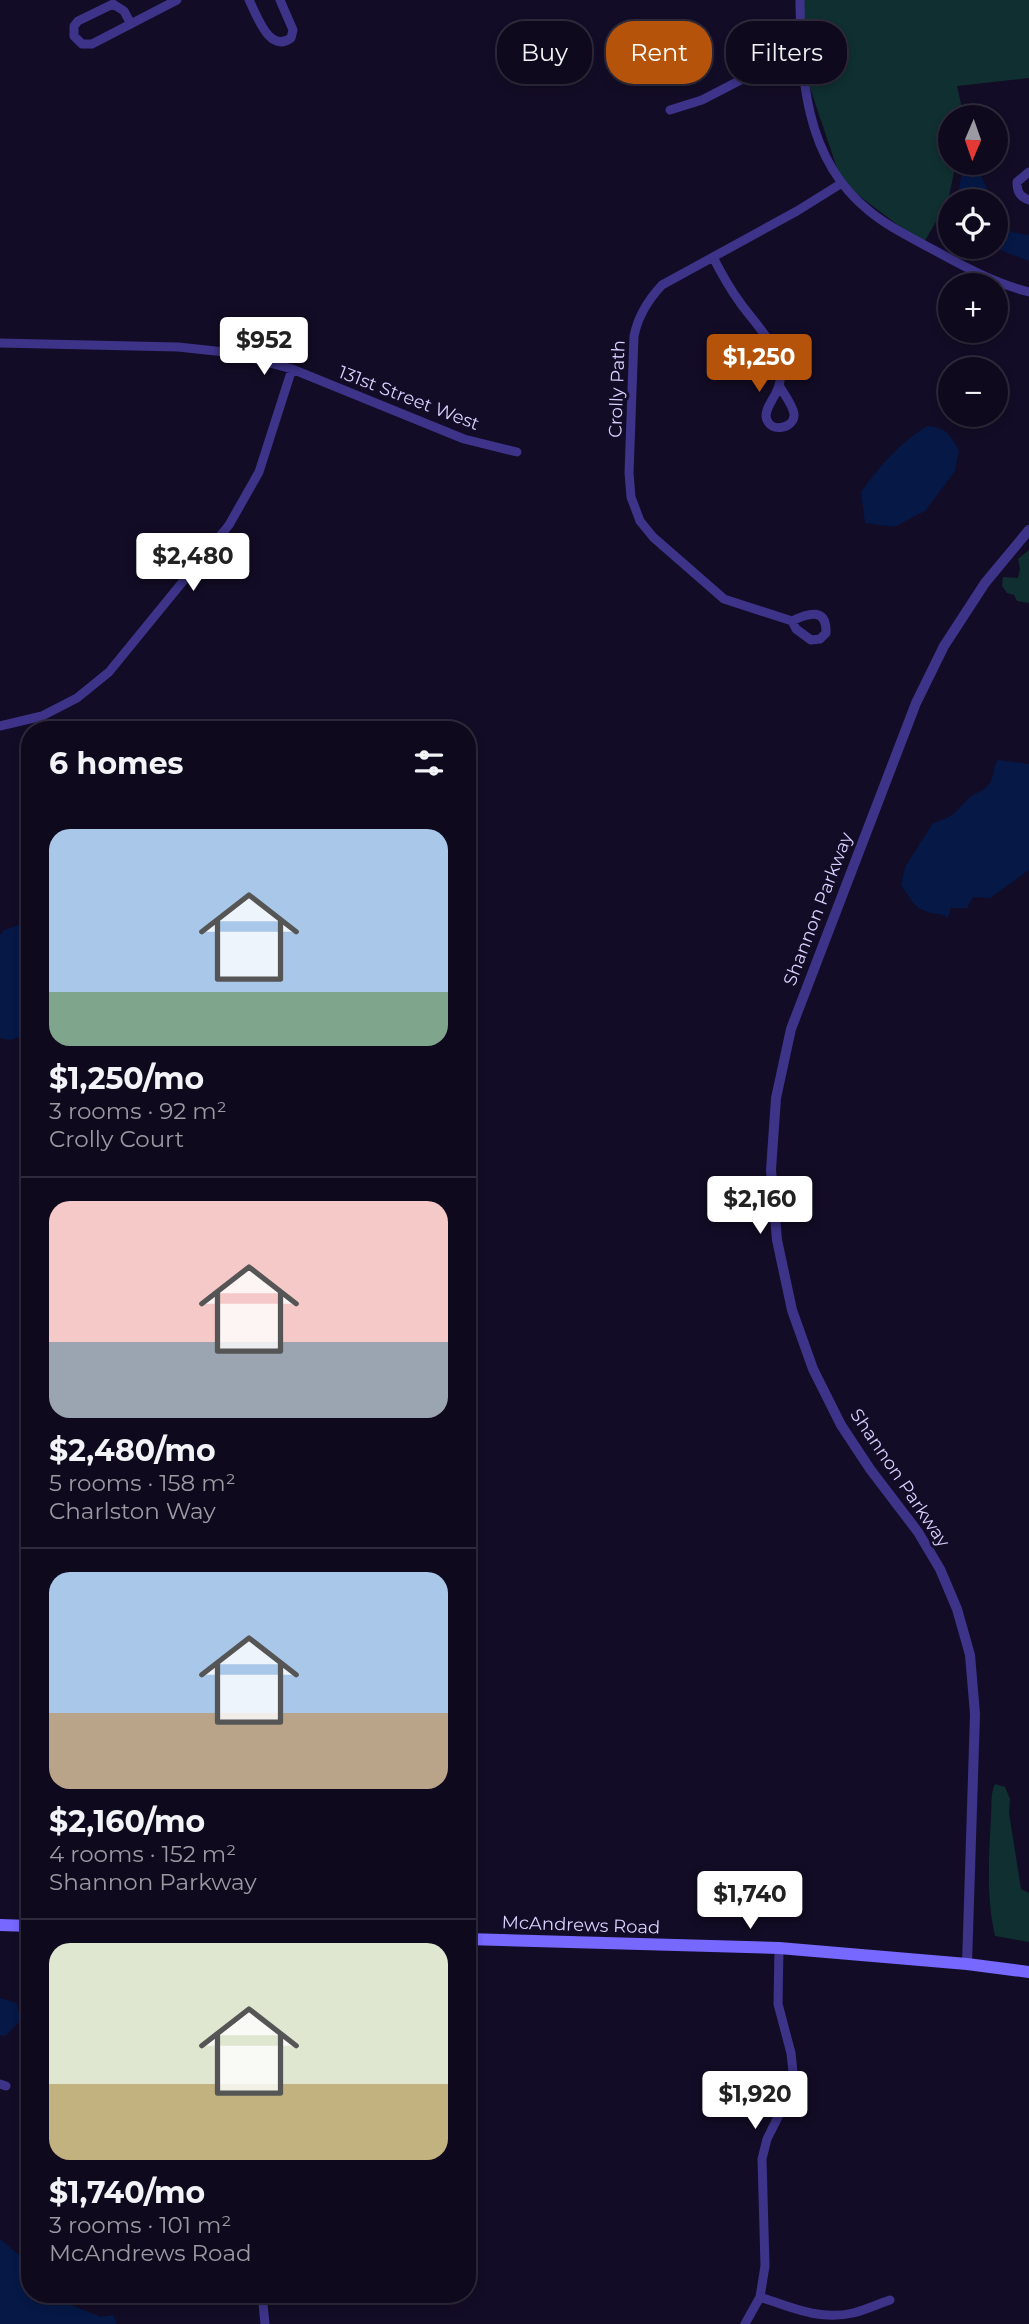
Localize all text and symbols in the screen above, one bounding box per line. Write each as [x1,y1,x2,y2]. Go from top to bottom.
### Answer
chip: Buy [497,21,592,84]
chip: Rent [606,21,712,84]
chip: Filters [726,21,847,84]
north arrow [938,105,1008,175]
map controls [938,105,1008,427]
button: locate [938,189,1008,259]
button: + [938,273,1008,343]
pin: $952 [223,318,305,377]
text: $952 [236,326,292,354]
pin: $1,250 [702,334,816,394]
street label: Crolly Path [604,340,630,438]
text: $1,250 [723,343,795,371]
button: − [938,357,1008,427]
street label: 131st Street West [335,361,483,435]
pin: $2,480 [136,534,250,593]
text: $2,480 [152,542,234,570]
icon: filters [410,744,448,782]
text: 6 homes [49,745,184,782]
street label: Shannon Parkway [779,829,857,989]
icon: home [186,874,312,1000]
text: $1,250/mo [49,1060,204,1097]
text: 3 rooms · 92 m² [49,1097,227,1125]
text: Crolly Court [49,1125,184,1153]
pin: $2,160 [703,1176,817,1236]
text: $2,160 [723,1185,797,1213]
icon: home [186,1246,312,1372]
street label: Shannon Parkway [845,1404,955,1552]
text: $2,480/mo [49,1432,216,1469]
text: 5 rooms · 158 m² [49,1469,236,1497]
text: Charlston Way [49,1497,216,1525]
icon: home [186,1617,312,1743]
text: $2,160/mo [49,1803,205,1840]
text: 4 rooms · 152 m² [49,1840,236,1868]
text: Shannon Parkway [49,1868,257,1896]
pin: $1,740 [693,1871,807,1931]
text: $1,740 [713,1880,787,1908]
street label: McAndrews Road [501,1911,661,1939]
icon: home [186,1988,312,2114]
pin: $1,920 [698,2072,812,2131]
text: $1,920 [718,2080,792,2108]
text: $1,740/mo [49,2174,205,2211]
text: 3 rooms · 101 m² [49,2211,231,2239]
text: McAndrews Road [49,2239,252,2267]

